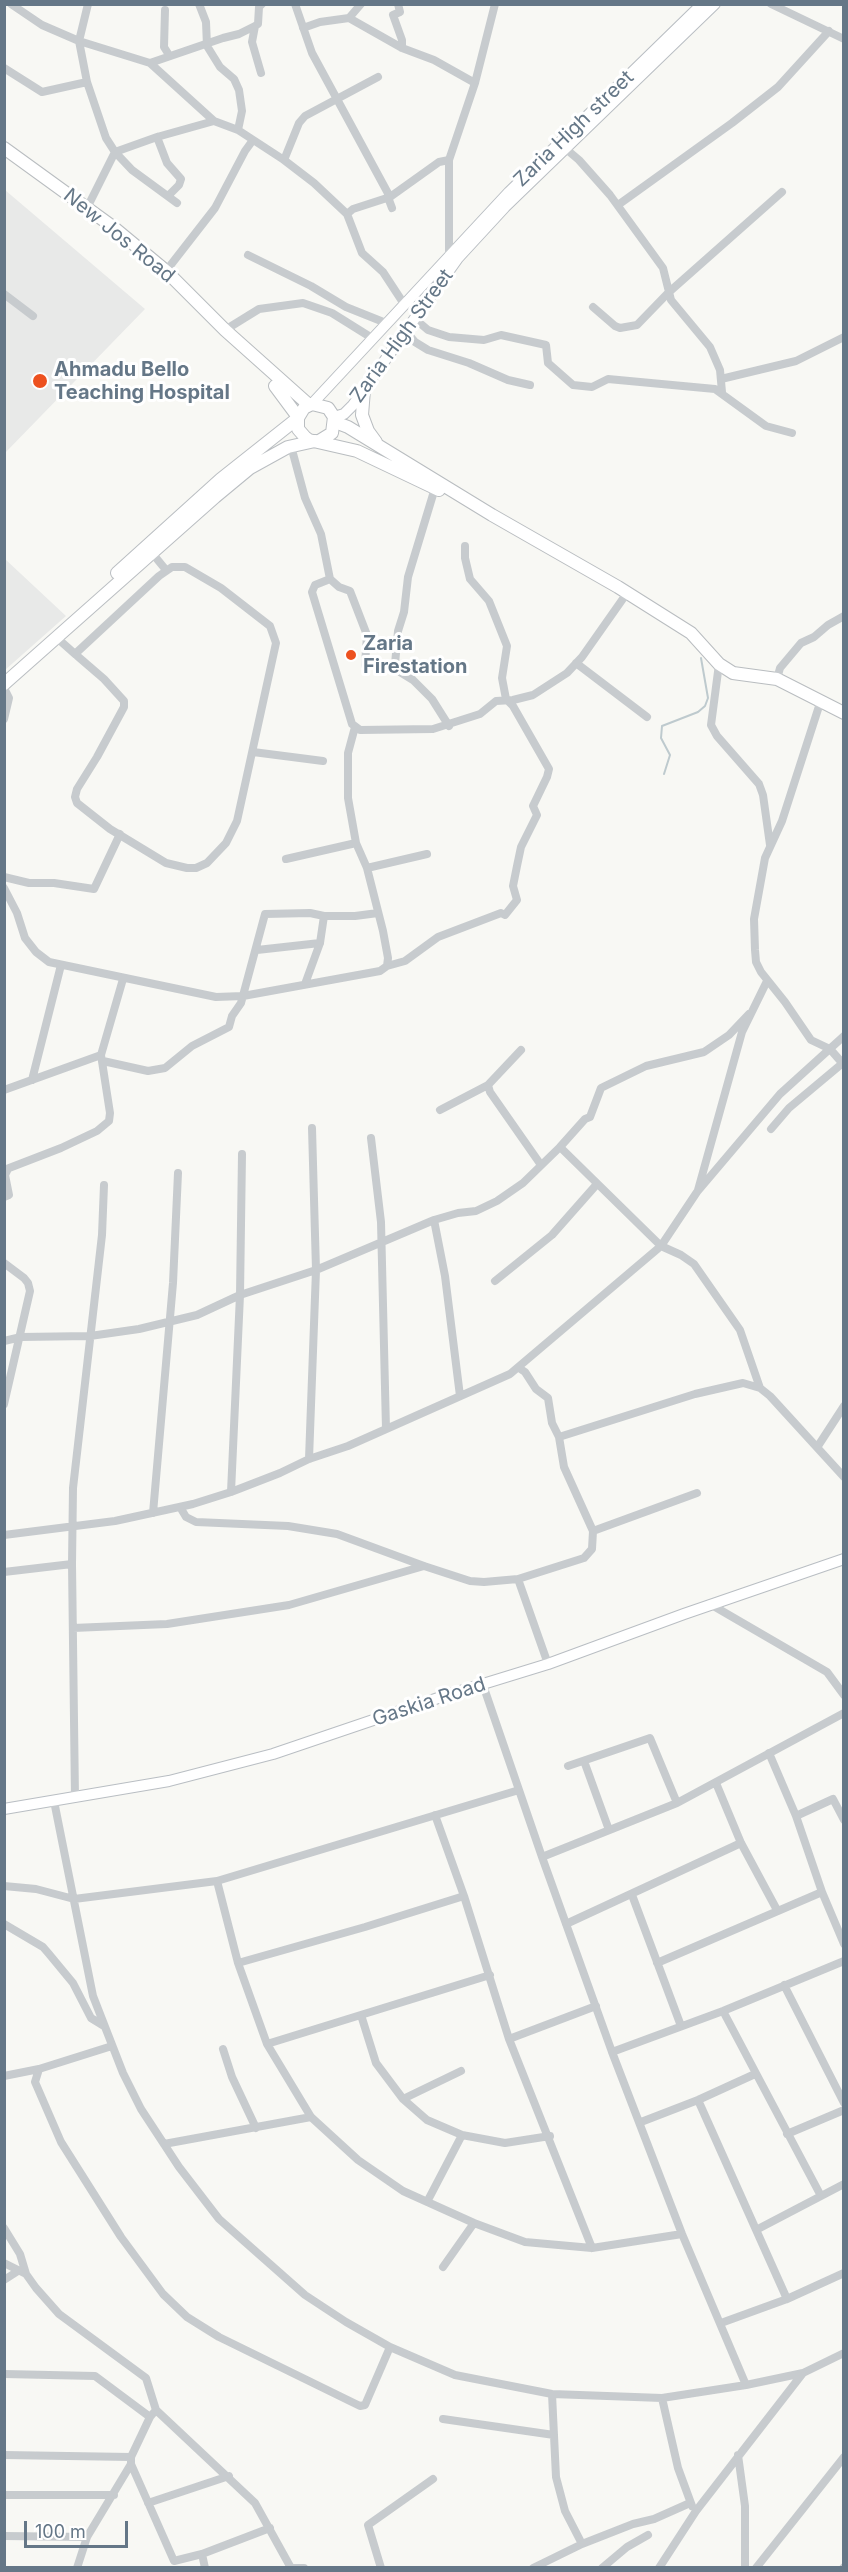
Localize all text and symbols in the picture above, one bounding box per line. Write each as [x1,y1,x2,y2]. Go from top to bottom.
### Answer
street label: Zaria High street [509,66,639,192]
street label: New Jos Road [59,184,179,288]
street label: Zaria High Street [346,265,458,407]
place label: Ahmadu Bello Teaching Hospital [54,358,230,405]
marker: Ahmadu Bello Teaching Hospital [31,372,49,390]
place label: Zaria Firestation [363,632,467,679]
marker: Zaria Firestation [344,648,358,662]
street label: Gaskia Road [369,1672,489,1732]
scale bar [27,2509,130,2547]
text: 100 m [35,2521,86,2542]

